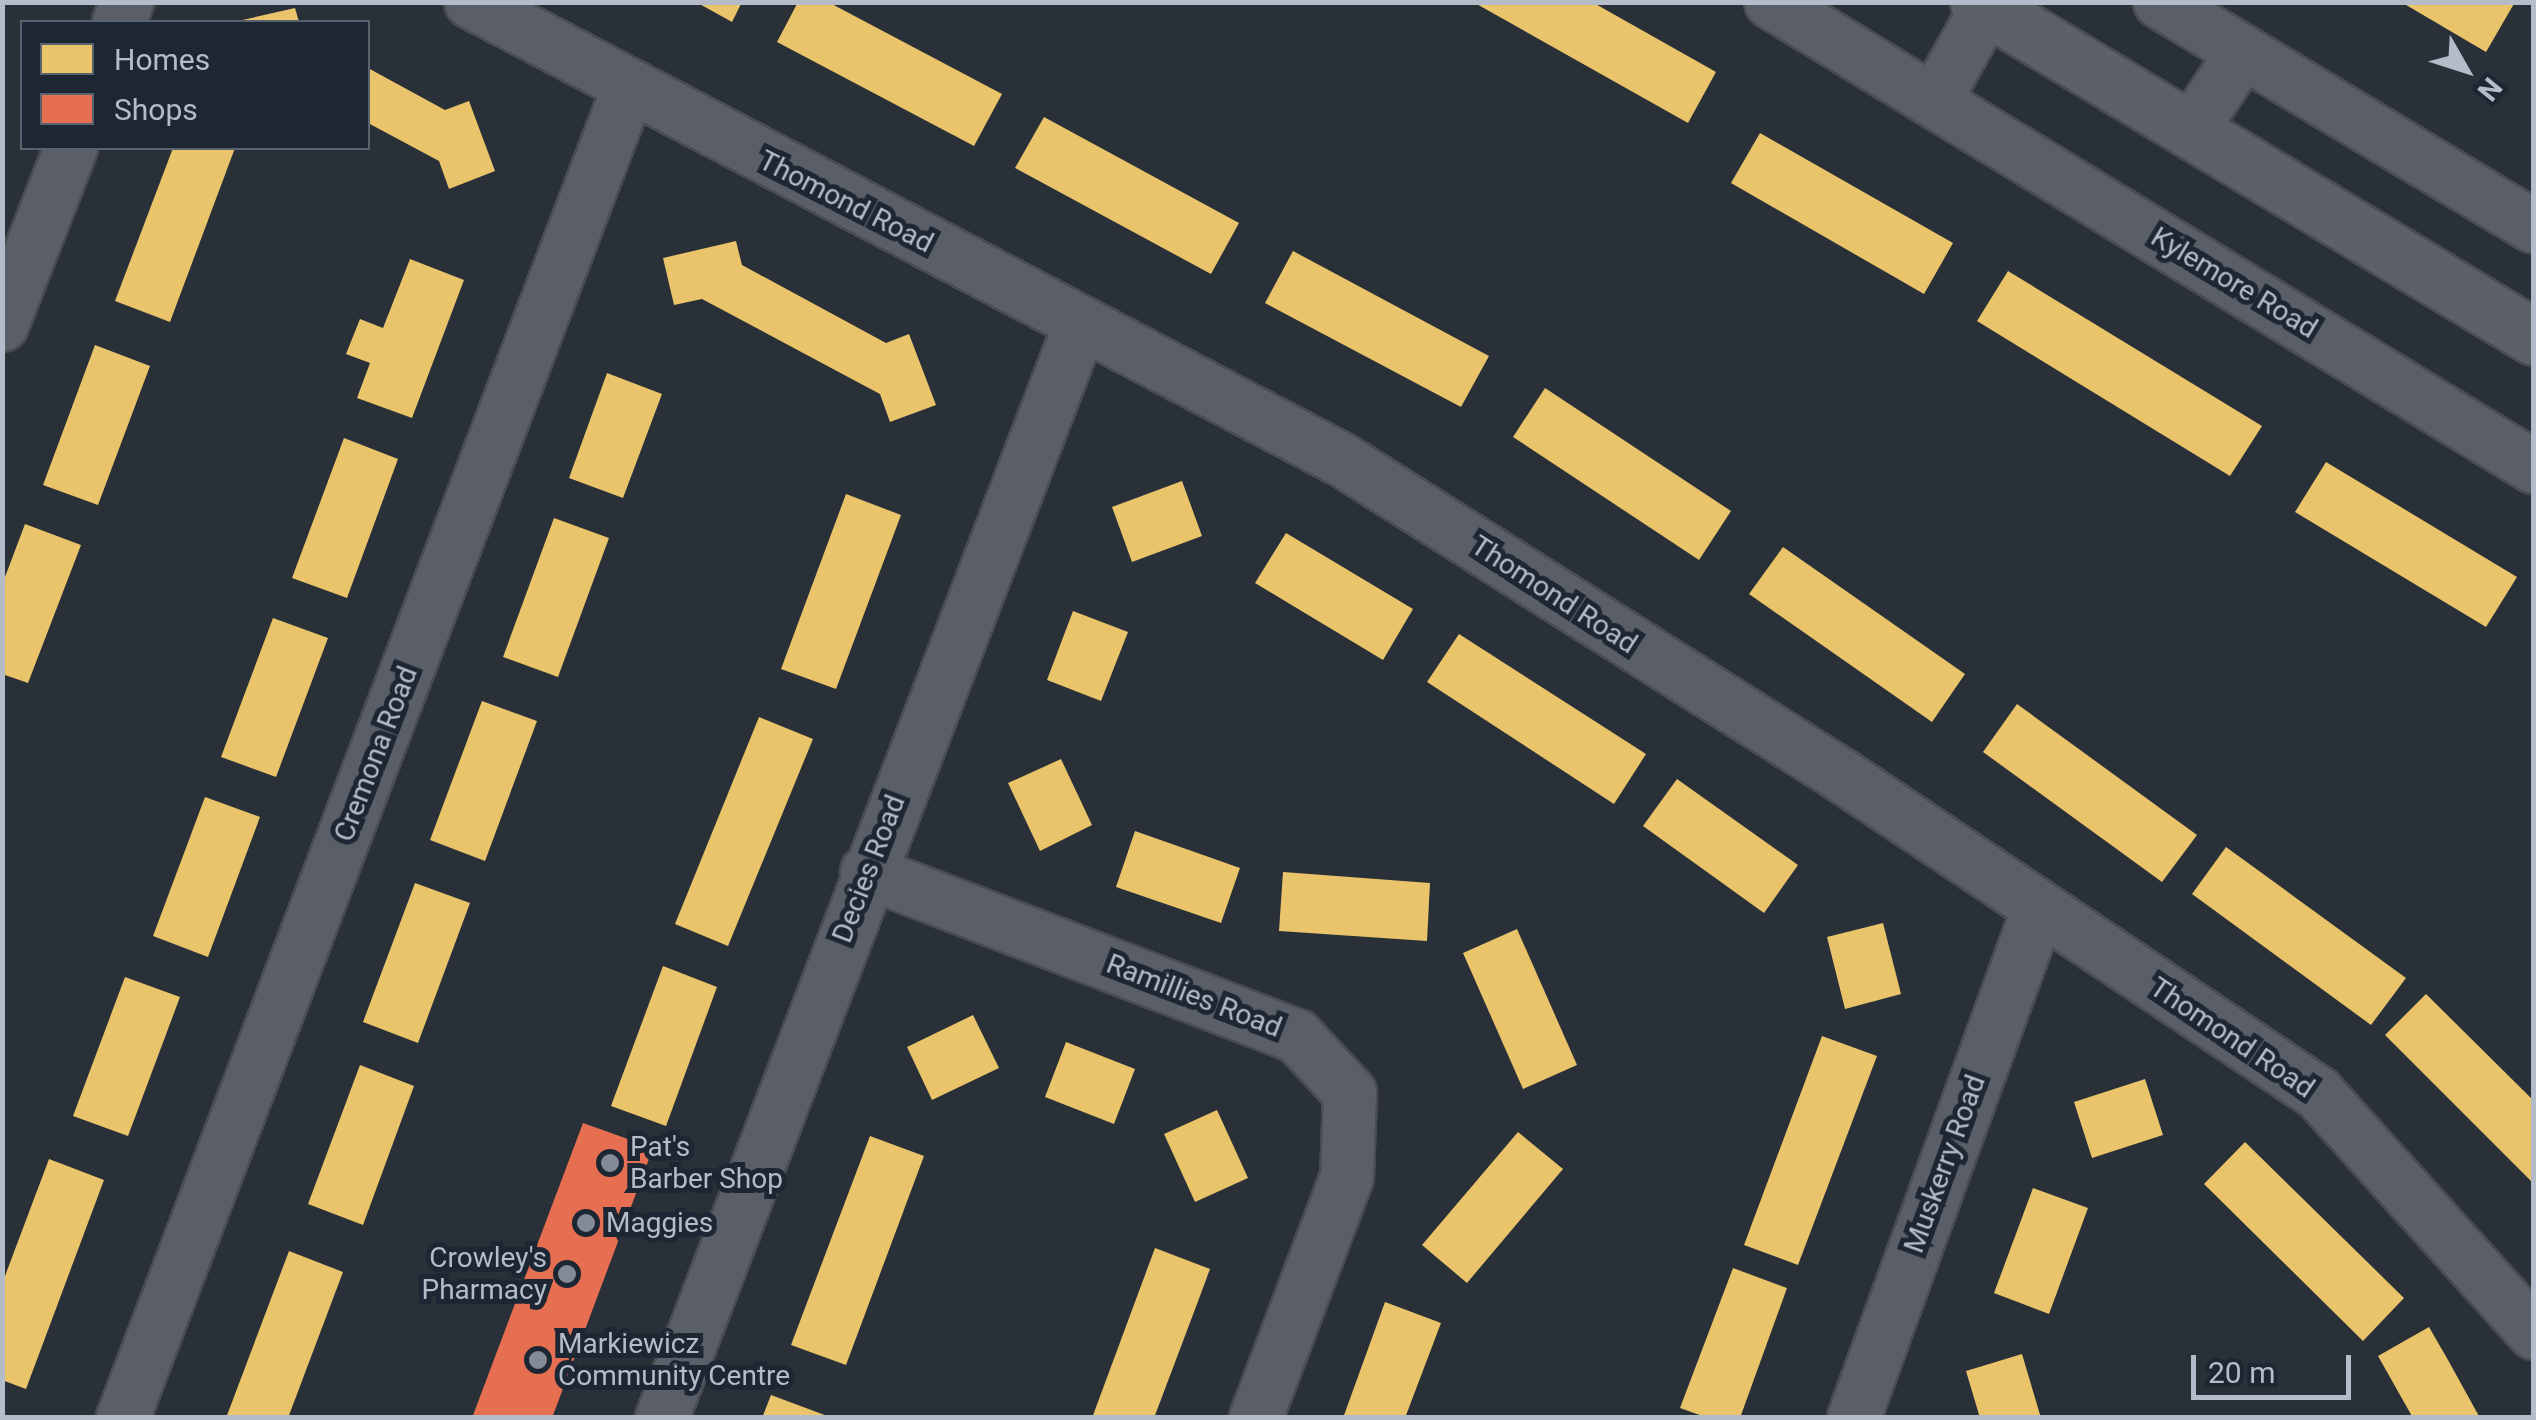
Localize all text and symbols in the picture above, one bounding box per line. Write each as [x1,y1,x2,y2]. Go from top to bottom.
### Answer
legend [20,20,370,150]
north arrow [2416,20,2516,120]
text: Homes [114,42,210,77]
text: N [2471,71,2509,107]
text: Shops [114,92,198,127]
street label: Thomond Road [753,144,939,260]
street label: Kylemore Road [2145,220,2323,346]
street label: Thomond Road [1465,529,1643,661]
street label: Cremona Road [327,662,425,846]
street label: Decies Road [826,791,912,947]
street label: Ramillies Road [1102,947,1286,1045]
street label: Thomond Road [2143,971,2321,1105]
street label: Muskerry Road [1897,1071,1993,1257]
place label: Pat's Barber Shop [630,1130,783,1196]
marker: Pat's Barber Shop [599,1152,621,1174]
place label: Maggies [606,1206,713,1240]
marker: Maggies [575,1212,597,1234]
place label: Crowley's Pharmacy [422,1241,547,1307]
marker: Crowley's Pharmacy [556,1263,578,1285]
place label: Markiewicz Community Centre [558,1327,790,1393]
scale bar [2196,1335,2356,1397]
marker: Markiewicz Community Centre [527,1349,549,1371]
text: 20 m [2208,1355,2275,1390]

